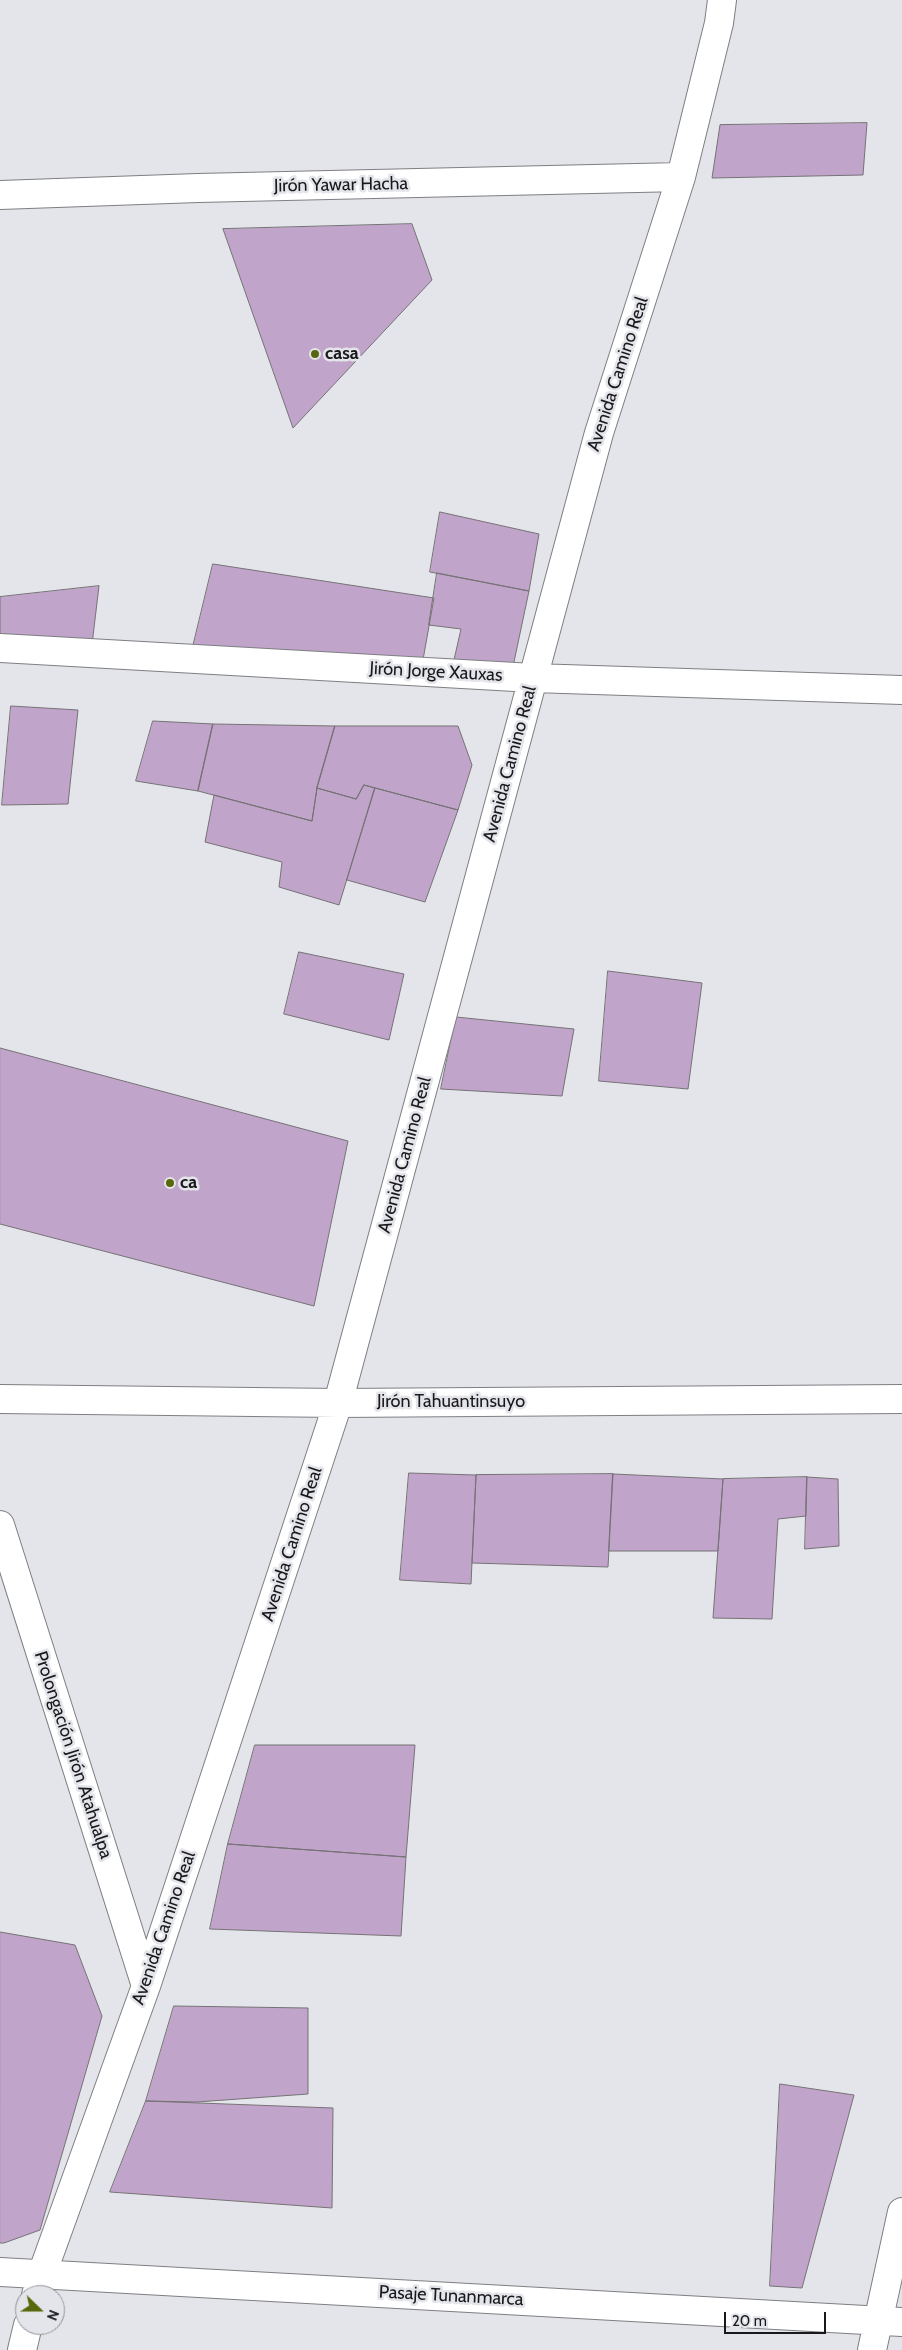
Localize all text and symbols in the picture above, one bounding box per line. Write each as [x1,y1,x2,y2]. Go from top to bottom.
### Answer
street label: Jirón Yawar Hacha [274,173,408,197]
street label: Avenida Camino Real [583,294,653,454]
place label: casa [325,343,359,365]
marker: casa [309,348,321,360]
street label: Jirón Jorge Xauxas [369,658,503,686]
street label: Avenida Camino Real [479,684,541,844]
street label: Avenida Camino Real [374,1075,436,1235]
place label: ca [180,1172,197,1194]
marker: ca [164,1177,176,1189]
street label: Jirón Tahuantinsuyo [377,1391,525,1413]
street label: Avenida Camino Real [257,1464,327,1624]
street label: Prolongación Jirón Atahualpa [29,1648,117,1862]
street label: Avenida Camino Real [128,1848,200,2008]
street label: Pasaje Tunanmarca [378,2281,524,2311]
north arrow [15,2285,65,2335]
scale bar [727,2302,830,2334]
text: N [43,2307,63,2323]
text: 20 m [732,2312,767,2330]

